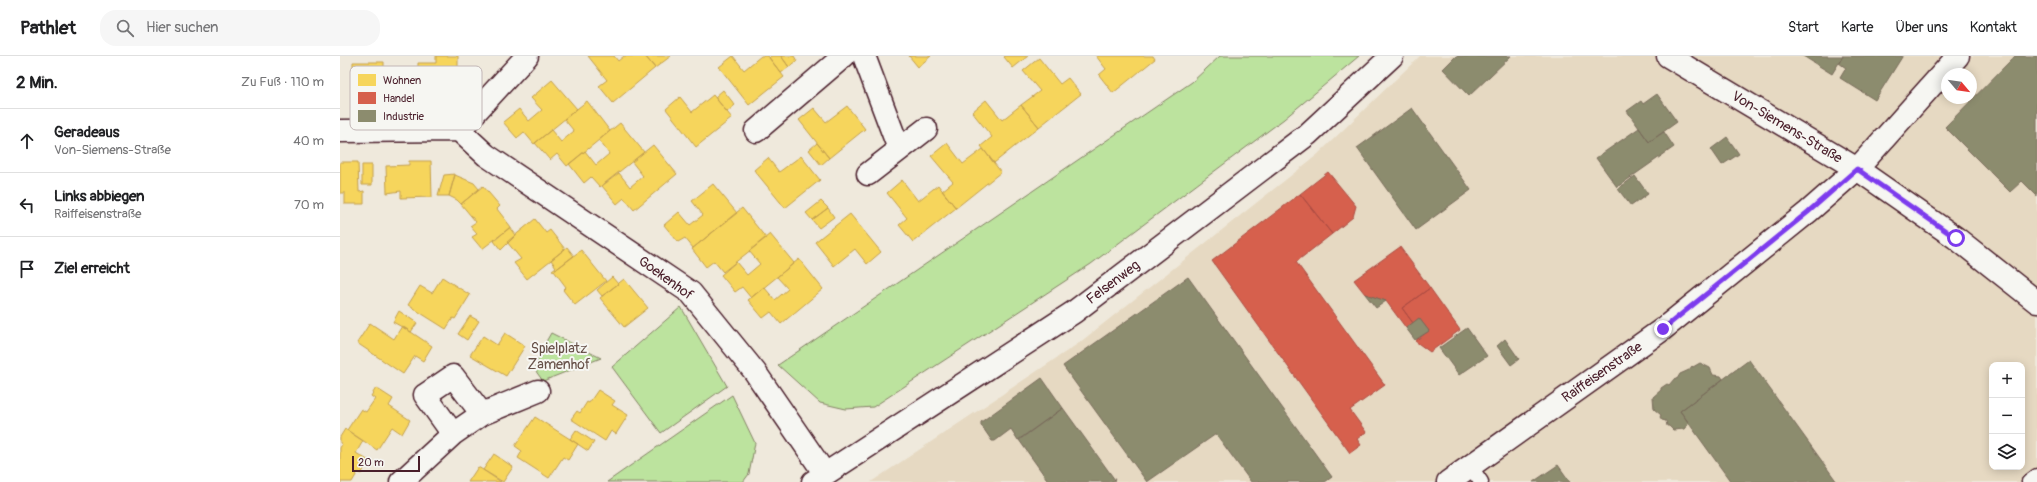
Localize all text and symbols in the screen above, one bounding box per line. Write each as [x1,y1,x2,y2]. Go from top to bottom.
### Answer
search box [100,10,380,46]
text: Pathlet [20,16,76,40]
icon: search [114,17,136,39]
text: Hier suchen [146,18,218,37]
text: Start [1788,19,1819,36]
text: Karte [1841,19,1873,36]
text: Über uns [1895,19,1948,36]
text: Kontakt [1970,19,2017,36]
legend [350,66,482,130]
north arrow [1941,68,1977,104]
text: 2 Min. [16,72,58,93]
text: Zu Fuß · 110 m [241,74,324,90]
text: Wohnen [383,74,421,87]
street label: Von-Siemens-Straße [1729,87,1845,167]
text: Handel [383,92,415,105]
text: Industrie [383,110,424,123]
text: Geradeaus [54,123,120,142]
icon: ahead [16,130,38,152]
text: 40 m [293,133,324,149]
text: Von-Siemens-Straße [54,142,171,158]
text: Links abbiegen [54,187,145,206]
icon: left [16,194,38,216]
text: 70 m [294,197,324,213]
text: Raiffeisenstraße [54,206,141,222]
route start [1947,229,1965,247]
street label: Goekenhof [635,252,697,304]
street label: Felsenweg [1083,256,1143,308]
icon: arrive [16,258,38,280]
text: Ziel erreicht [54,259,130,278]
route end [1654,320,1672,338]
street label: Raiffeisenstraße [1559,338,1646,406]
park label: Spielplatz Zamenhof [528,340,591,373]
map controls [1989,362,2025,470]
button: + [1989,362,2025,398]
button: − [1989,398,2025,434]
button: layers [1989,434,2025,470]
scale bar [352,454,420,473]
text: 20 m [358,456,384,469]

